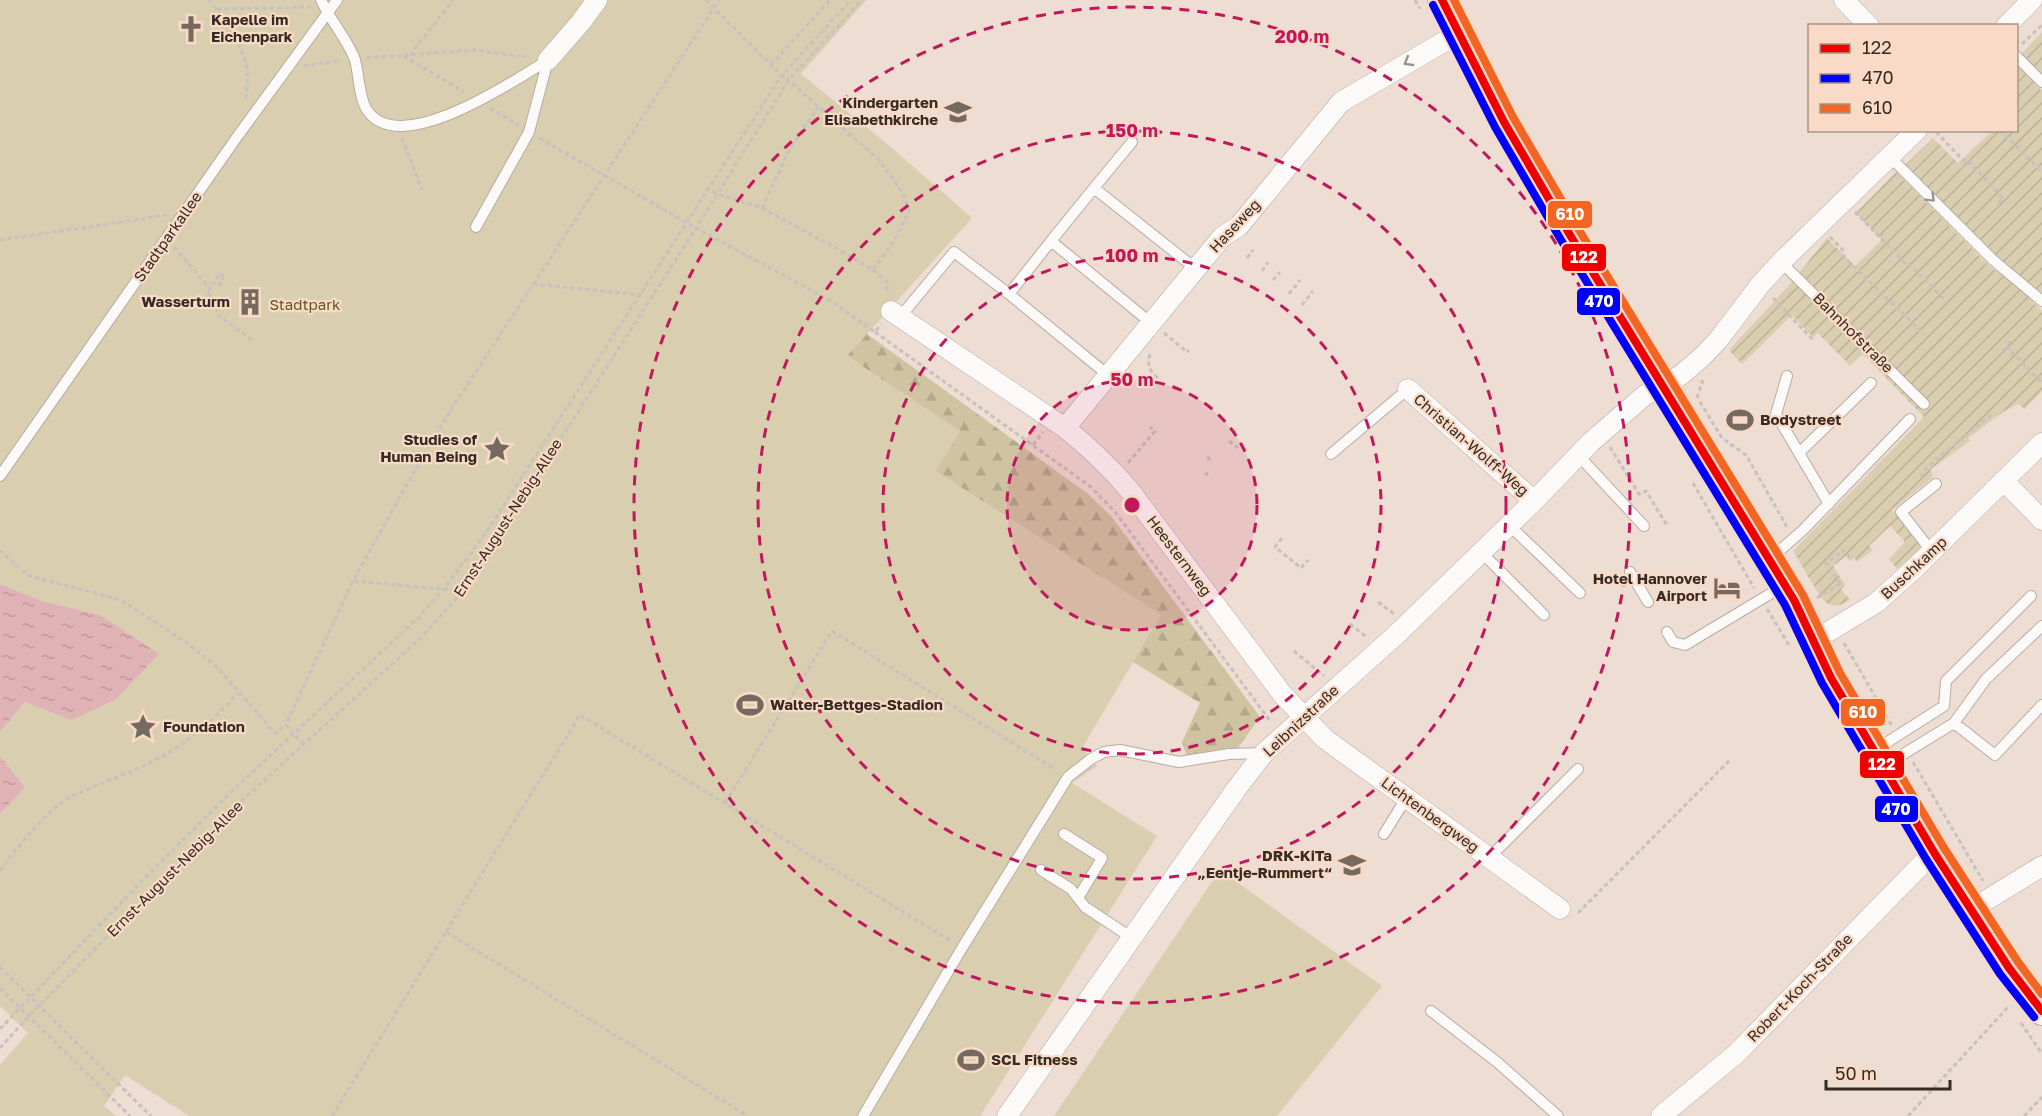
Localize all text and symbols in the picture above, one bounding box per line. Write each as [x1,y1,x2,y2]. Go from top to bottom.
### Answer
place label: Kapelle im Eichenpark [211,10,293,45]
church icon: Kapelle im Eichenpark [176,14,206,44]
legend [1808,24,2018,132]
text: 200 m [1275,25,1329,47]
text: 122 [1862,36,1892,58]
one-way arrow [1404,54,1414,66]
text: 470 [1862,66,1894,88]
place label: Kindergarten Elisabethkirche [824,93,938,128]
text: 610 [1862,96,1893,118]
school or university icon: Kindergarten Elisabethkirche [943,97,973,127]
text: 150 m [1106,119,1158,141]
street label: Stadtparkallee [129,188,205,285]
one-way arrow [1924,191,1935,201]
street label: Haseweg [1205,195,1263,256]
line badge: 610 [1547,200,1593,229]
text: 610 [1556,204,1584,224]
line badge: 122 [1561,243,1607,272]
text: 100 m [1106,244,1158,266]
text: 122 [1570,247,1598,267]
building icon: Wasserturm [235,287,265,317]
line badge: 470 [1576,287,1621,316]
street label: Bahnhofstraße [1810,288,1898,376]
text: 470 [1584,291,1614,311]
place label: Wasserturm [141,292,230,310]
park label: Stadtpark [269,295,341,313]
text: 50 m [1111,368,1153,390]
street label: Christian-Wolff-Weg [1411,389,1533,499]
sports icon: Bodystreet [1725,405,1755,435]
place label: Bodystreet [1760,410,1841,428]
place label: Studies of Human Being [380,430,478,465]
place icon: Studies of Human Being [482,434,512,464]
street label: Ernst-August-Nebig-Allee [449,435,565,600]
centre of rings [1122,495,1142,515]
street label: Heesternweg [1144,512,1216,599]
street label: Buschkamp [1877,532,1950,602]
place label: Hotel Hannover Airport [1593,569,1707,604]
hotel icon: Hotel Hannover Airport [1712,573,1742,603]
street label: Leibnizstraße [1259,680,1342,760]
sports icon: Walter-Bettges-Stadion [735,690,765,720]
place label: Walter-Bettges-Stadion [770,695,943,713]
line badge: 610 [1840,698,1886,727]
text: 610 [1849,702,1877,722]
place icon: Foundation [128,712,158,742]
place label: Foundation [163,717,245,735]
line badge: 122 [1859,750,1905,779]
text: 122 [1868,754,1896,774]
street label: Lichtenbergweg [1378,773,1483,856]
line badge: 470 [1874,795,1919,823]
street label: Ernst-August-Nebig-Allee [103,796,246,940]
text: 470 [1881,799,1911,819]
place label: DRK-KiTa „Eentje-Rummert“ [1198,846,1332,881]
school or university icon: DRK-KiTa „Eentje-Rummert“ [1337,850,1367,880]
street label: Robert-Koch-Straße [1743,929,1856,1045]
sports icon: SCL Fitness [956,1045,986,1075]
place label: SCL Fitness [991,1050,1078,1068]
scale bar [1826,1053,1950,1091]
text: 50 m [1835,1062,1877,1084]

